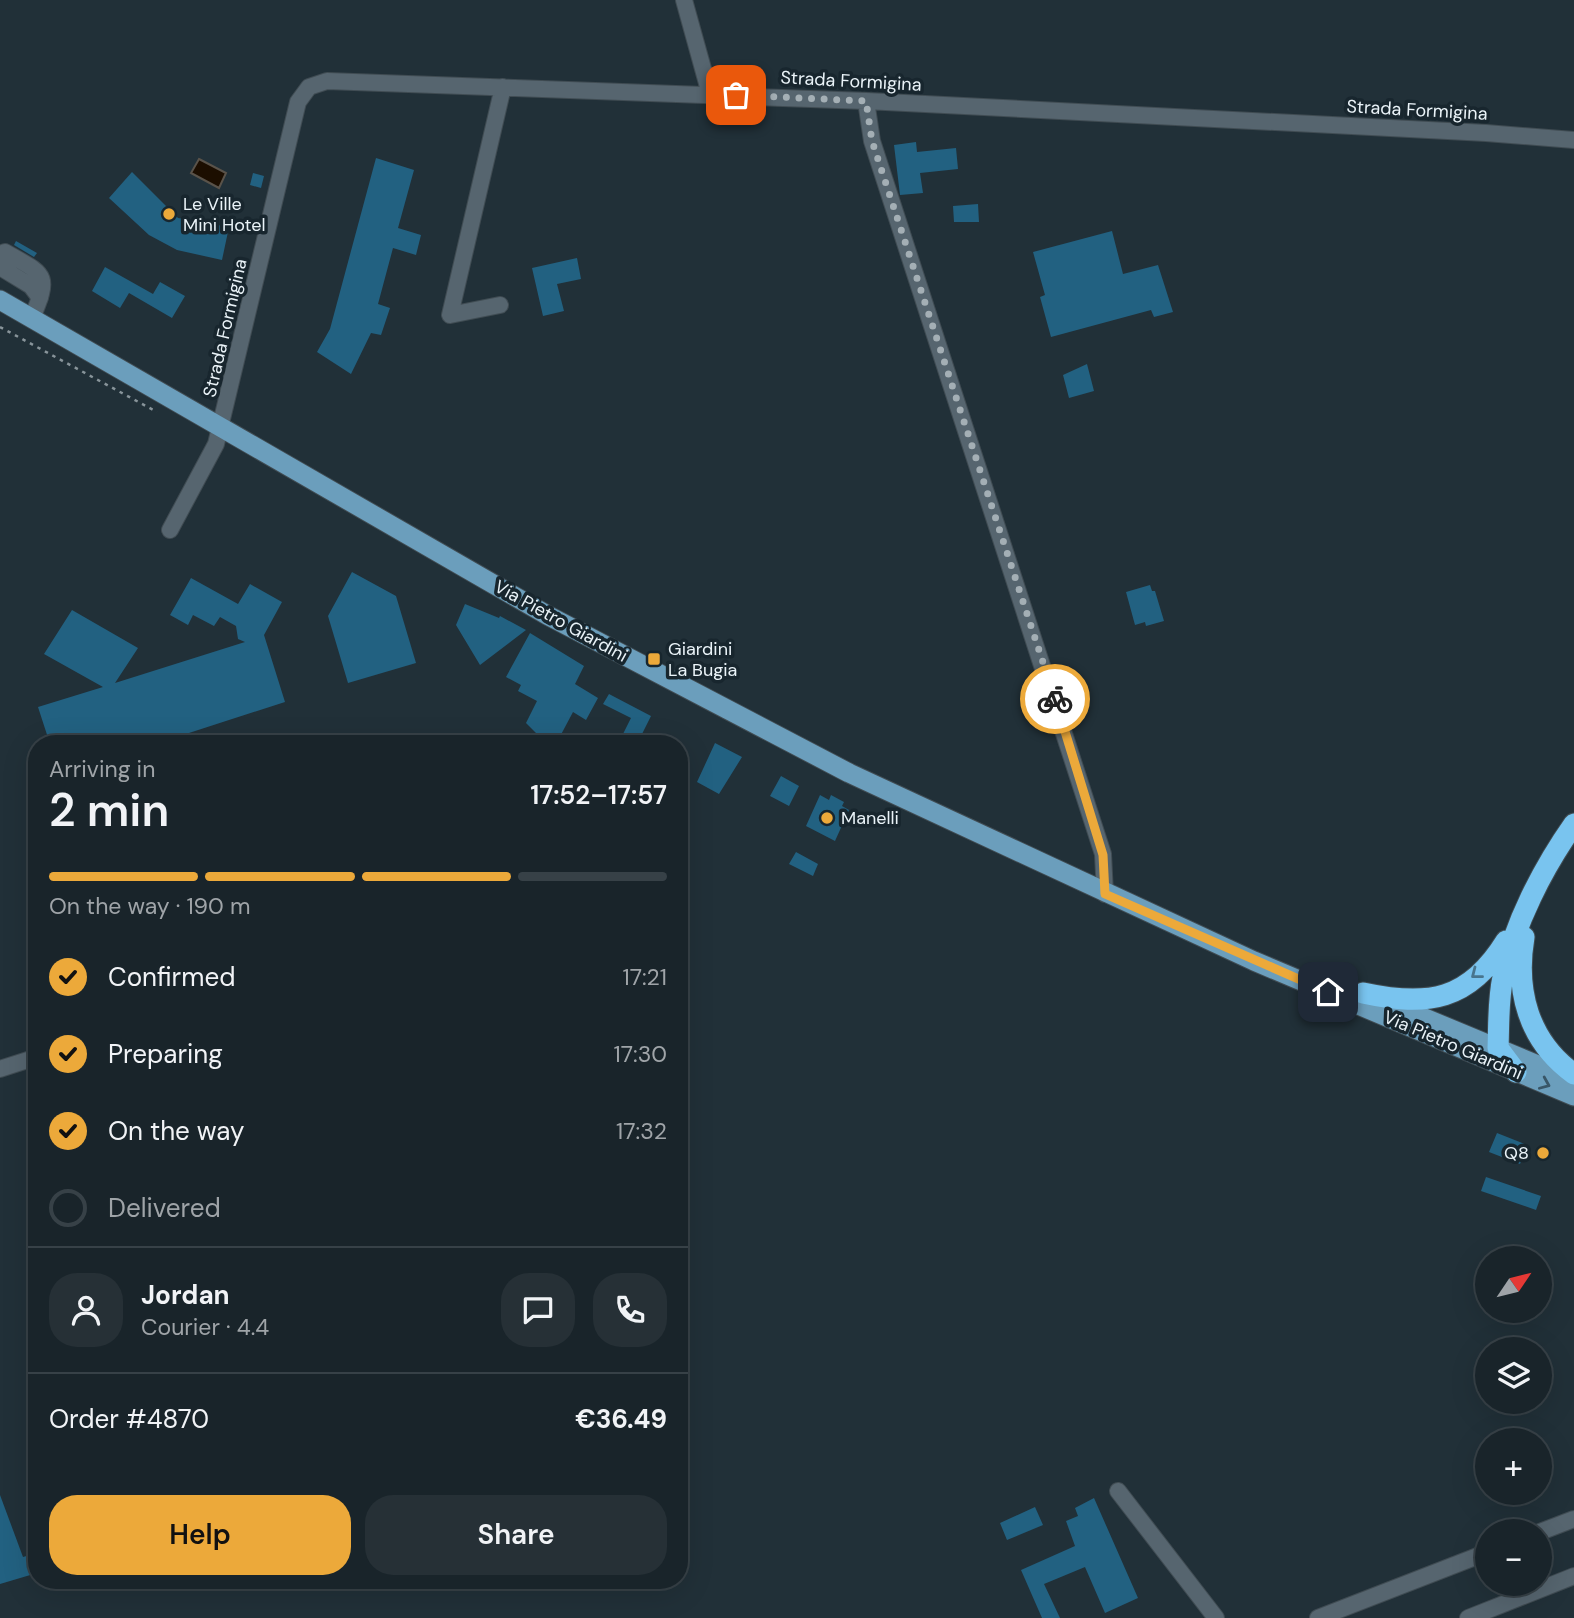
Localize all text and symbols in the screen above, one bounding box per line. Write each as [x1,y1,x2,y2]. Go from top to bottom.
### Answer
pin [706,65,766,125]
street label: Strada Formigina [780,65,922,97]
icon: bag [717,76,755,114]
street label: Strada Formigina [1346,94,1488,126]
place label: Le Ville Mini Hotel [183,192,266,237]
marker: Le Ville Mini Hotel [161,206,177,222]
street label: Strada Formigina [197,256,253,400]
street label: Via Pietro Giardini [490,574,632,668]
place label: Giardini La Bugia [668,637,737,682]
marker: Giardini La Bugia [646,651,662,667]
courier [1020,664,1090,734]
icon: bike [1036,680,1074,718]
text: Arriving in [49,754,155,784]
text: 17:52–17:57 [530,778,667,812]
text: 2 min [49,780,169,840]
place label: Manelli [841,806,899,830]
marker: Manelli [819,810,835,826]
text: On the way · 190 m [49,891,250,921]
icon: check [49,958,87,996]
text: Confirmed [108,960,235,994]
text: 17:21 [622,962,667,992]
pin [1298,962,1358,1022]
one-way arrow [1472,966,1484,979]
icon: home [1309,973,1347,1011]
street label: Via Pietro Giardini [1380,1005,1526,1085]
icon: check [49,1035,87,1073]
text: Preparing [108,1037,223,1071]
text: 17:30 [614,1039,667,1069]
one-way arrow [1538,1075,1550,1089]
icon: check [49,1112,87,1150]
text: On the way [108,1114,244,1148]
text: 17:32 [616,1116,667,1146]
place label: Q8 [1504,1141,1529,1165]
marker: Q8 [1535,1145,1551,1161]
text: Delivered [108,1191,221,1225]
north arrow [1475,1246,1552,1323]
map controls [1475,1246,1552,1596]
button: person [49,1273,123,1347]
button: chat [501,1273,575,1347]
button: phone [593,1273,667,1347]
text: Jordan [141,1278,230,1312]
text: Courier · 4.4 [141,1312,269,1342]
button: layers [1475,1337,1552,1414]
text: Order #4870 [49,1402,209,1436]
text: €36.49 [575,1402,667,1436]
button: + [1475,1428,1552,1505]
button: Help [49,1495,351,1575]
button: Share [365,1495,667,1575]
button: − [1475,1519,1552,1596]

